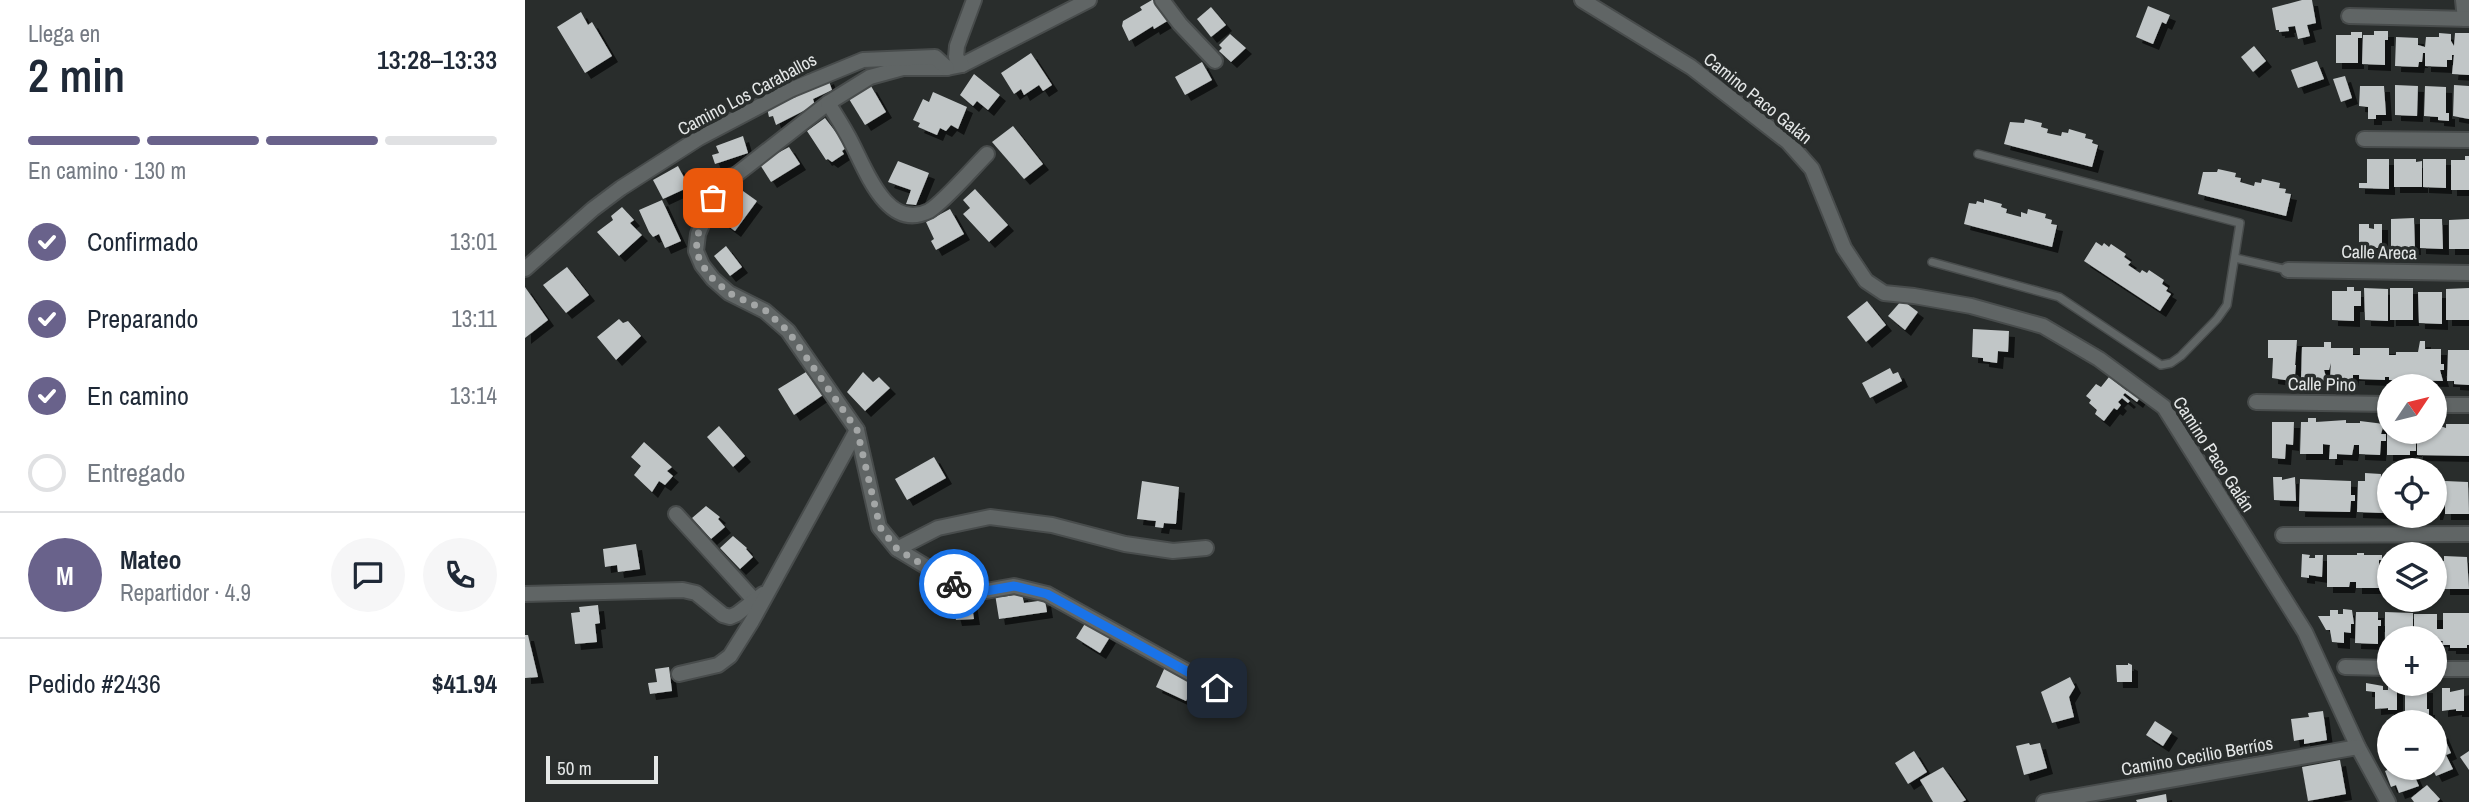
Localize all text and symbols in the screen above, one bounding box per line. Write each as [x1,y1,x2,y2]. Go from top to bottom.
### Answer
text: Llega en [28,18,100,49]
text: 13:28–13:33 [377,42,497,77]
text: 2 min [28,44,125,106]
street label: Camino Paco Galán [1698,46,1818,150]
street label: Camino Los Caraballos [673,47,821,141]
text: En camino · 130 m [28,155,186,186]
pin [683,168,743,228]
icon: bag [694,179,732,217]
icon: check [28,223,66,261]
text: Confirmado [87,224,198,259]
text: 13:01 [450,226,497,257]
street label: Calle Areca [2341,239,2417,265]
icon: check [28,300,66,338]
text: Preparando [87,301,198,336]
text: 13:11 [451,303,497,334]
street label: Calle Pino [2288,371,2356,397]
north arrow [2377,374,2447,444]
map controls [2377,374,2447,780]
icon: check [28,377,66,415]
text: En camino [87,378,189,413]
text: 13:14 [450,380,497,411]
street label: Camino Paco Galán [2167,391,2261,517]
text: Entregado [87,455,185,490]
button: locate [2377,458,2447,528]
button: chat [331,538,405,612]
button: phone [423,538,497,612]
text: Mateo [120,542,182,577]
button: layers [2377,542,2447,612]
courier [919,549,989,619]
text: M [56,558,74,593]
icon: bike [935,565,973,603]
text: Repartidor · 4.9 [120,577,251,608]
button: + [2377,626,2447,696]
pin [1187,658,1247,718]
text: Pedido #2436 [28,666,161,701]
text: $41.94 [432,666,497,701]
icon: home [1198,669,1236,707]
button: − [2377,710,2447,780]
street label: Camino Cecilio Berríos [2119,730,2275,782]
scale bar [546,753,658,785]
text: 50 m [557,755,592,781]

